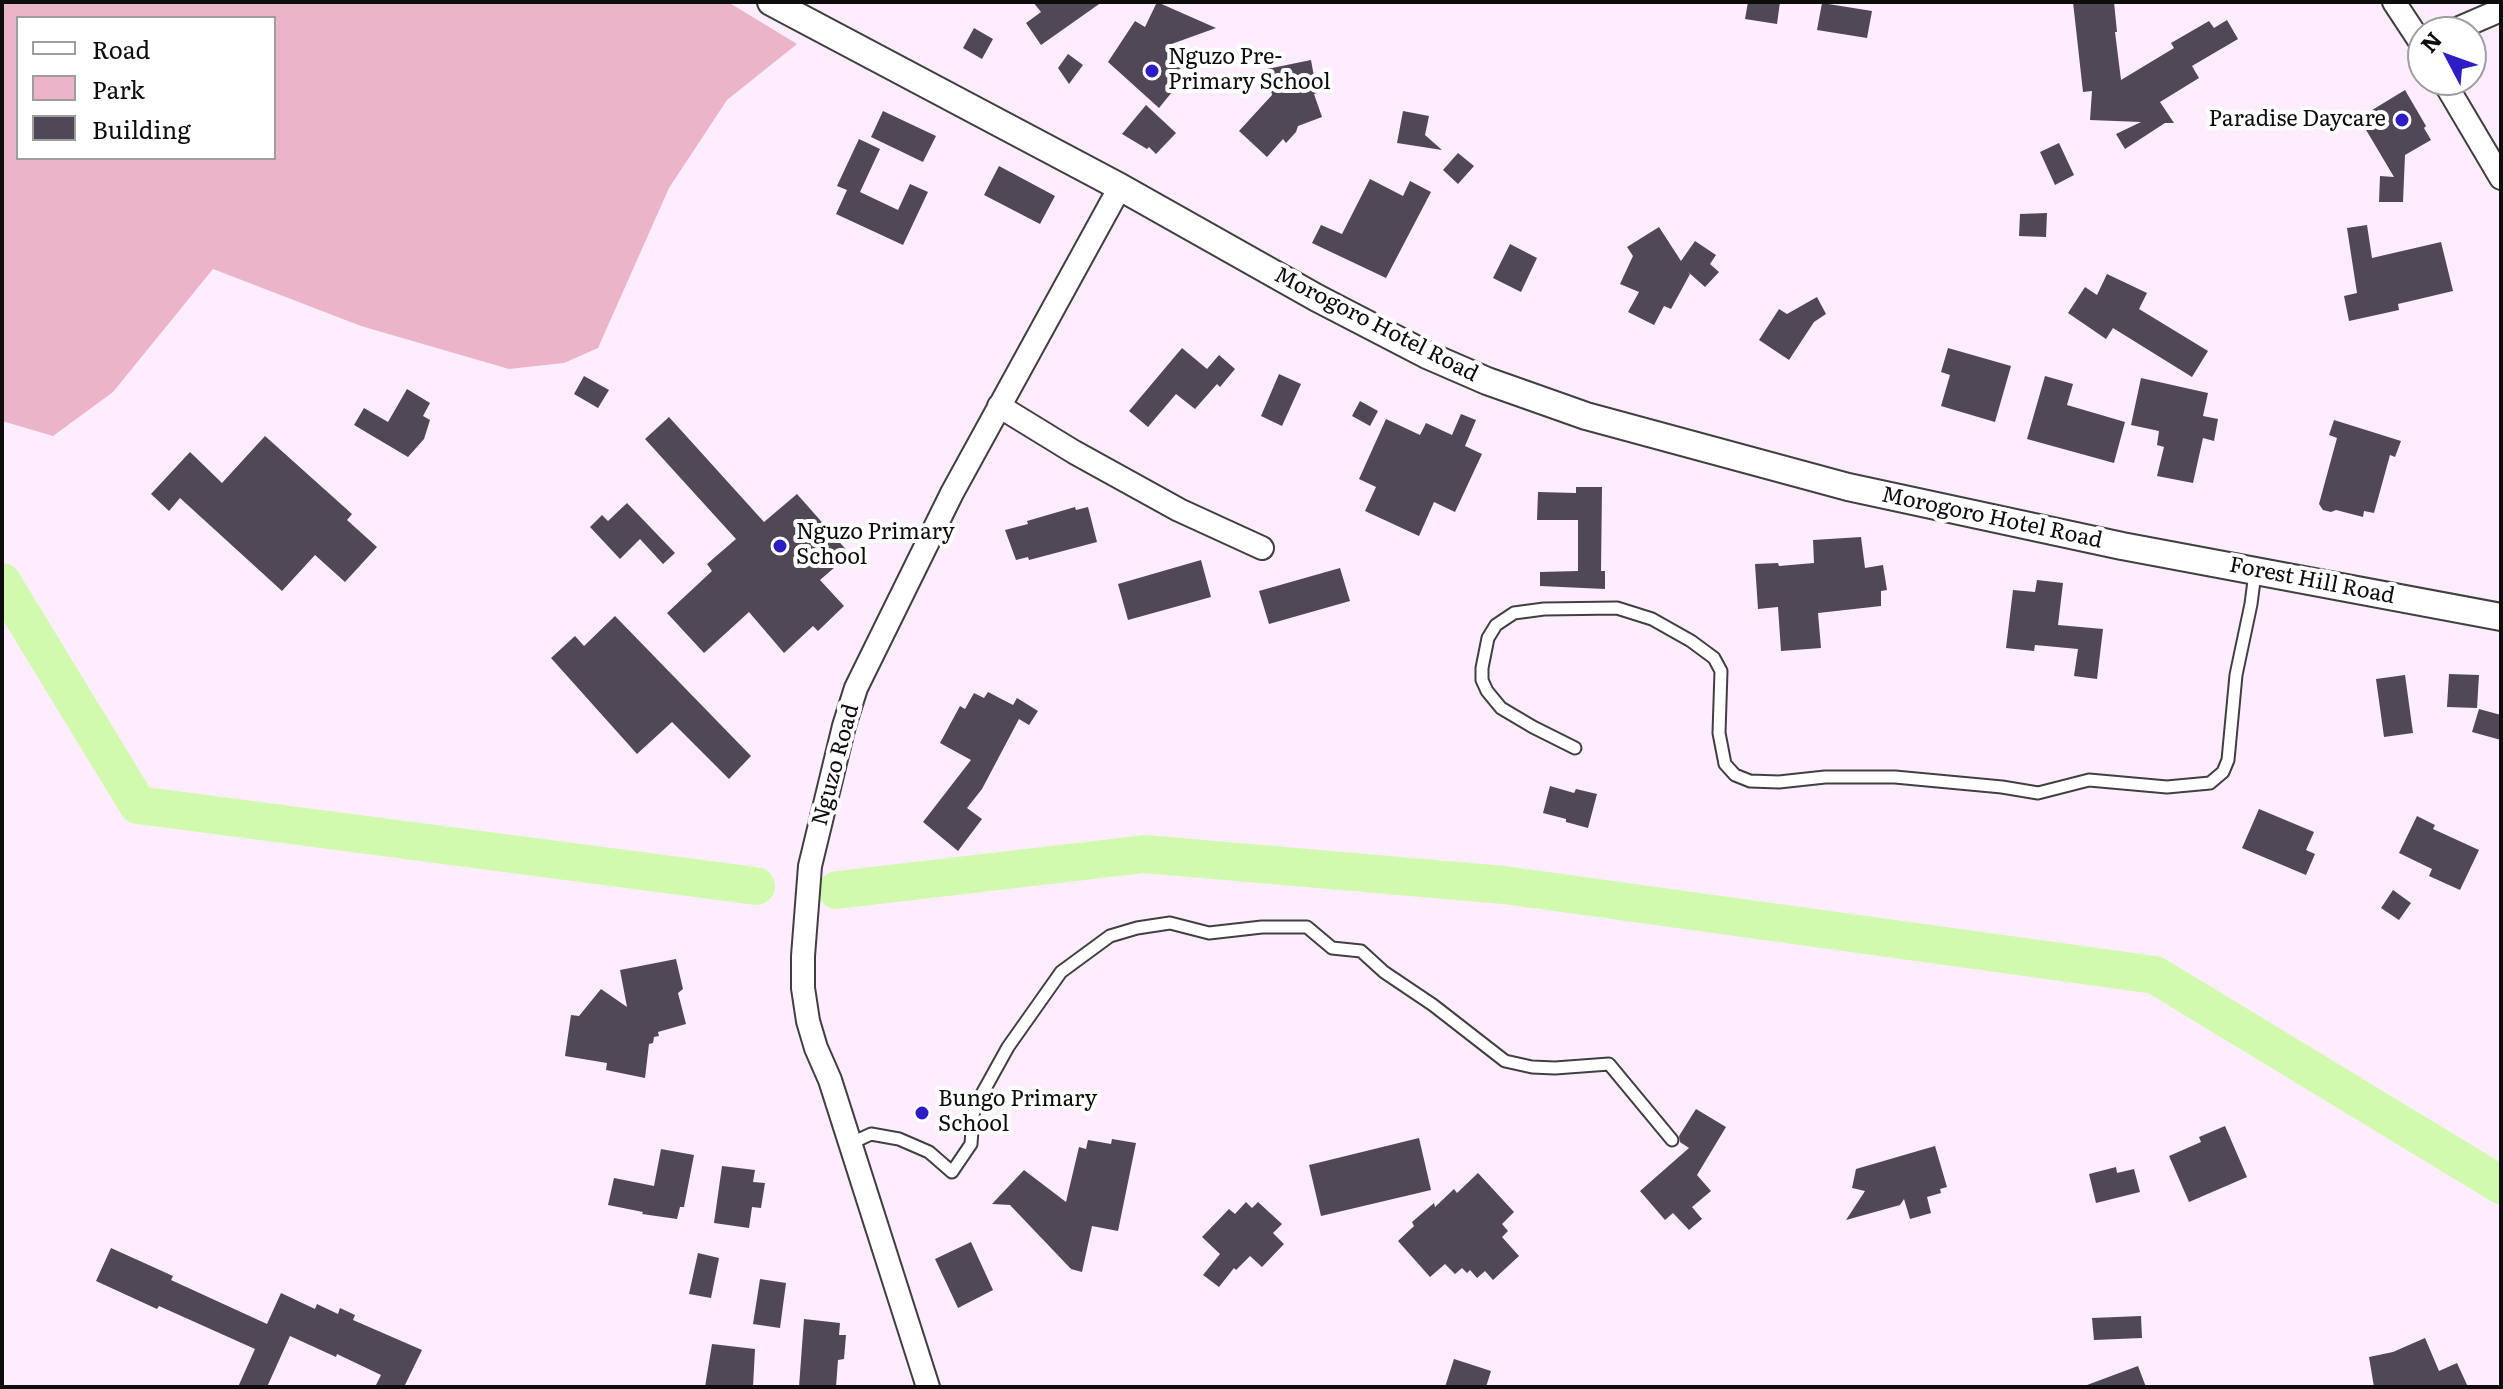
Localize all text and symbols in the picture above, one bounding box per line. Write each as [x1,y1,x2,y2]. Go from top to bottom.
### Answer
legend [16,16,276,160]
north arrow [2407,16,2487,96]
text: N [2412,23,2449,59]
text: Road [92,31,150,66]
place label: Nguzo Pre- Primary School [1168,45,1331,96]
marker: Nguzo Pre- Primary School [1143,62,1161,80]
text: Park [92,71,145,106]
place label: Paradise Daycare [2209,107,2386,133]
text: Building [92,111,191,146]
marker: Paradise Daycare [2393,111,2411,129]
street label: Morogoro Hotel Road [1270,262,1482,388]
street label: Morogoro Hotel Road [1879,482,2105,554]
place label: Nguzo Primary School [796,520,955,572]
marker: Nguzo Primary School [771,537,789,555]
street label: Forest Hill Road [2227,552,2397,610]
street label: Nguzo Road [807,701,865,829]
place label: Bungo Primary School [938,1087,1097,1138]
marker: Bungo Primary School [913,1104,931,1122]

